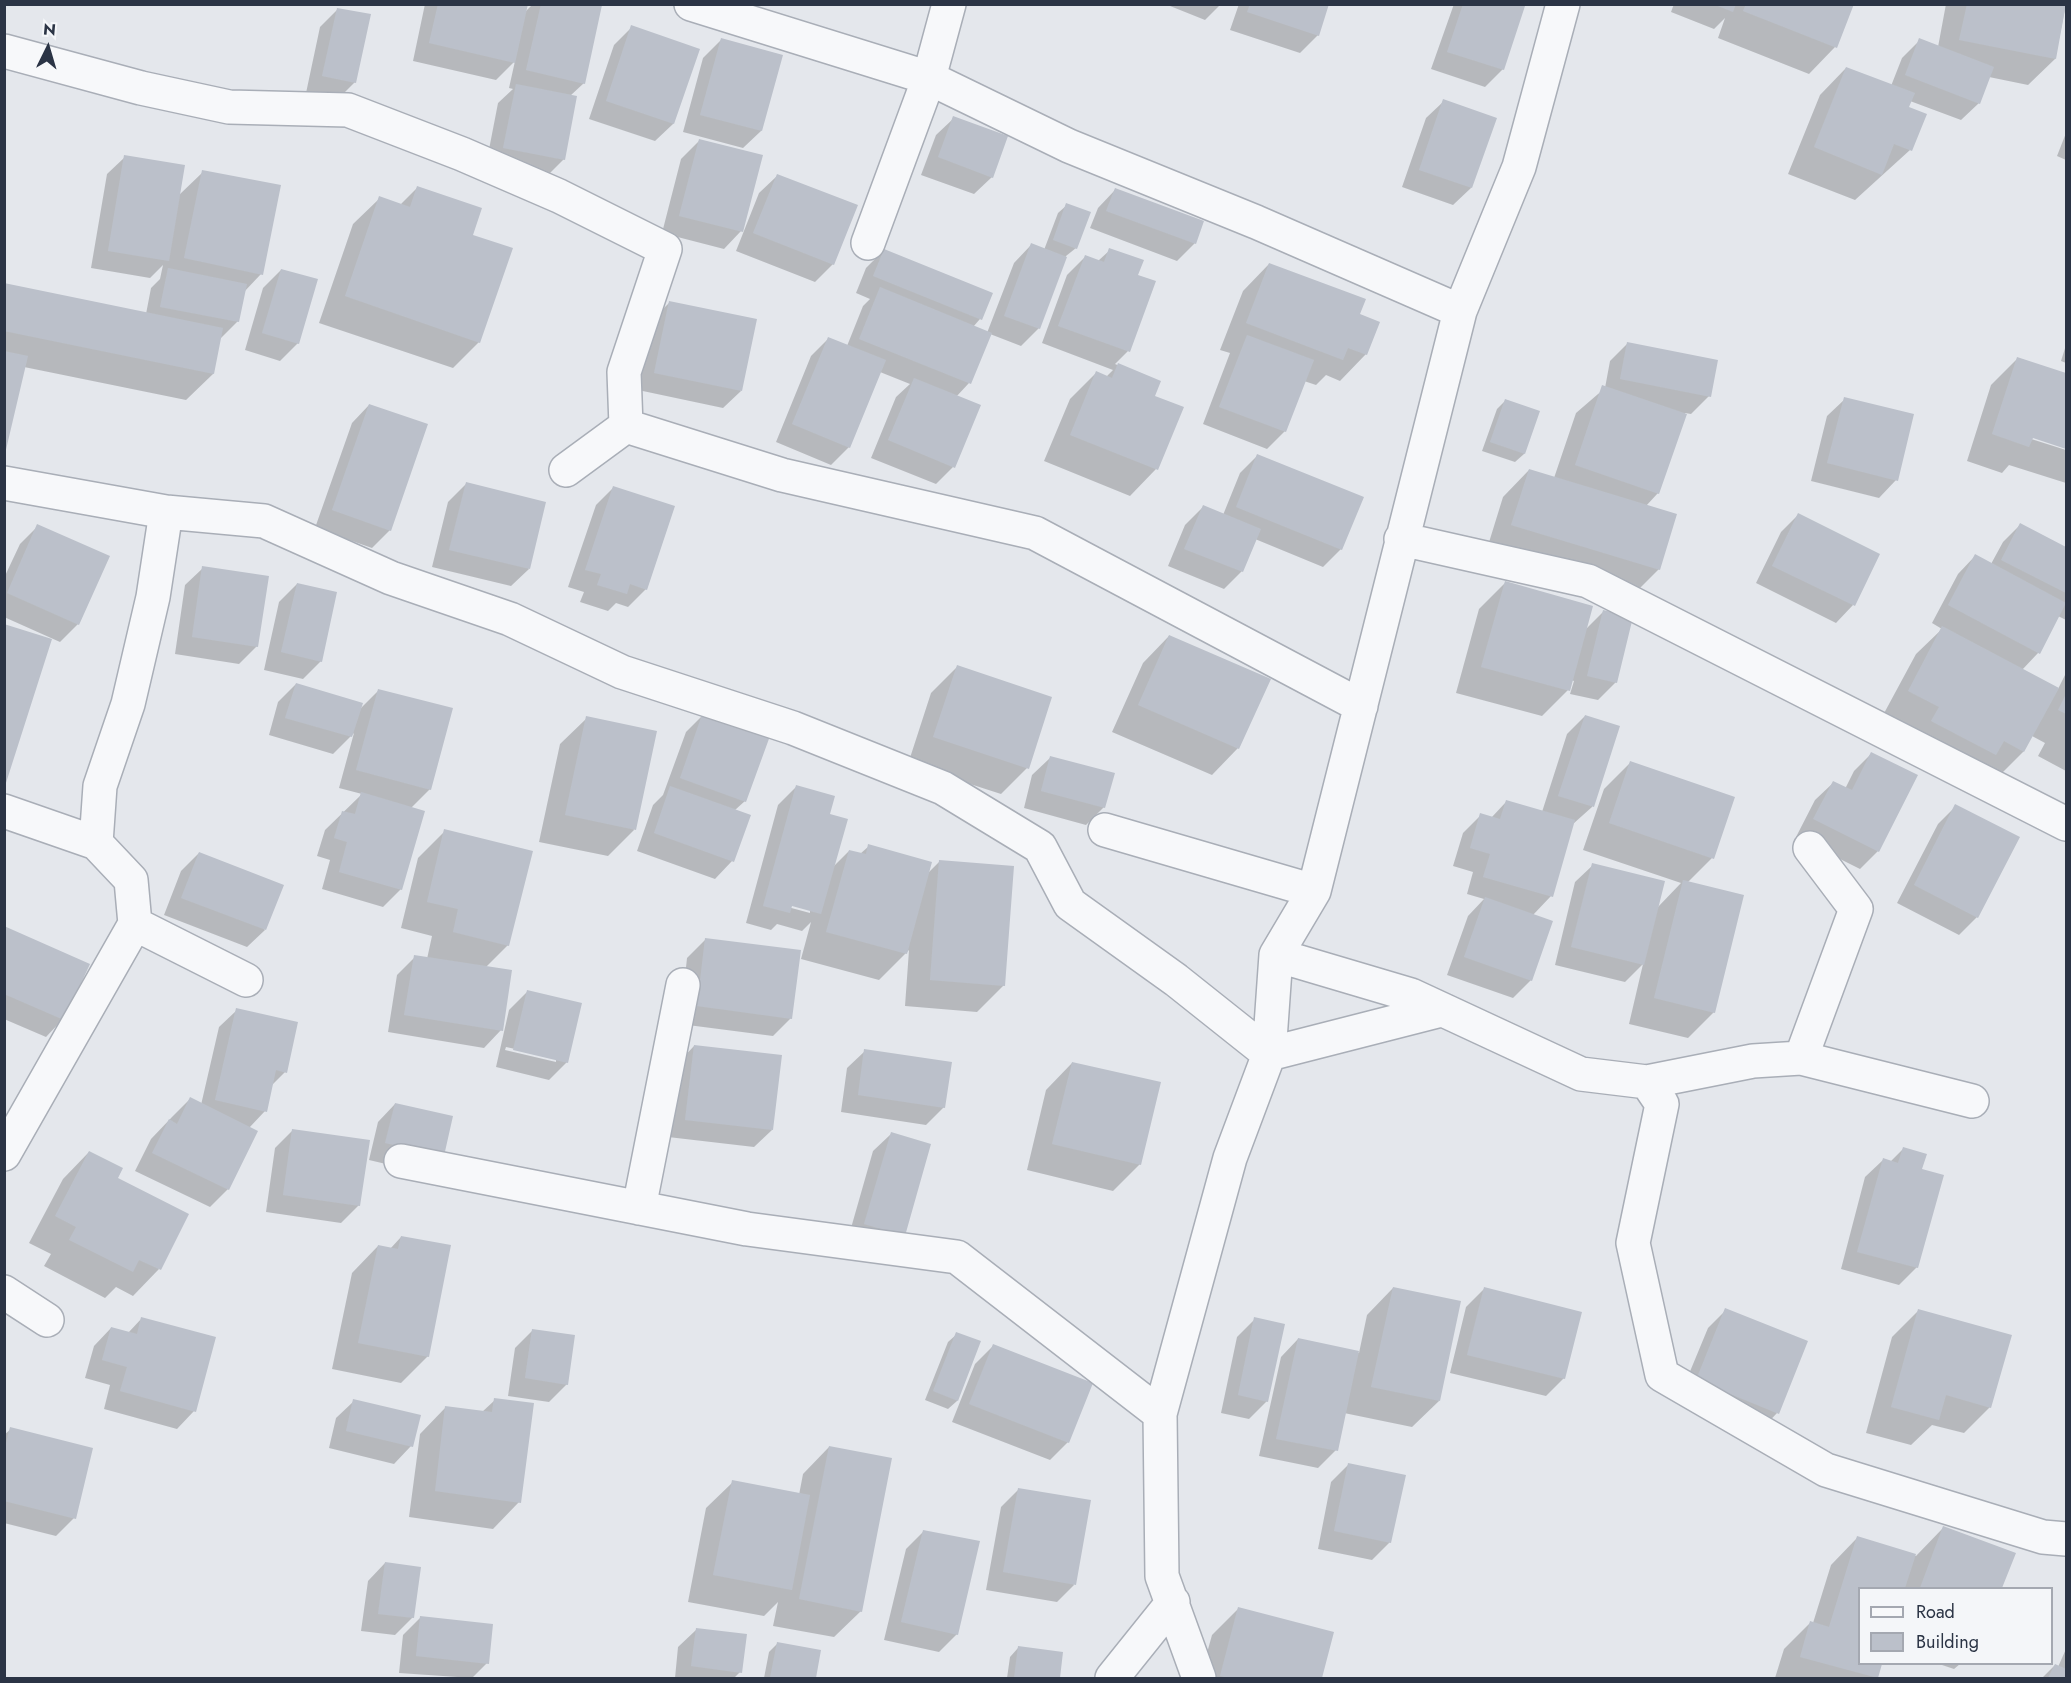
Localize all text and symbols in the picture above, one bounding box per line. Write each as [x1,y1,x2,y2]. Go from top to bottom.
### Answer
north arrow [18,18,78,78]
text: N [42,18,57,42]
legend [1858,1587,2053,1665]
text: Road [1916,1599,1955,1625]
text: Building [1916,1629,1979,1655]

